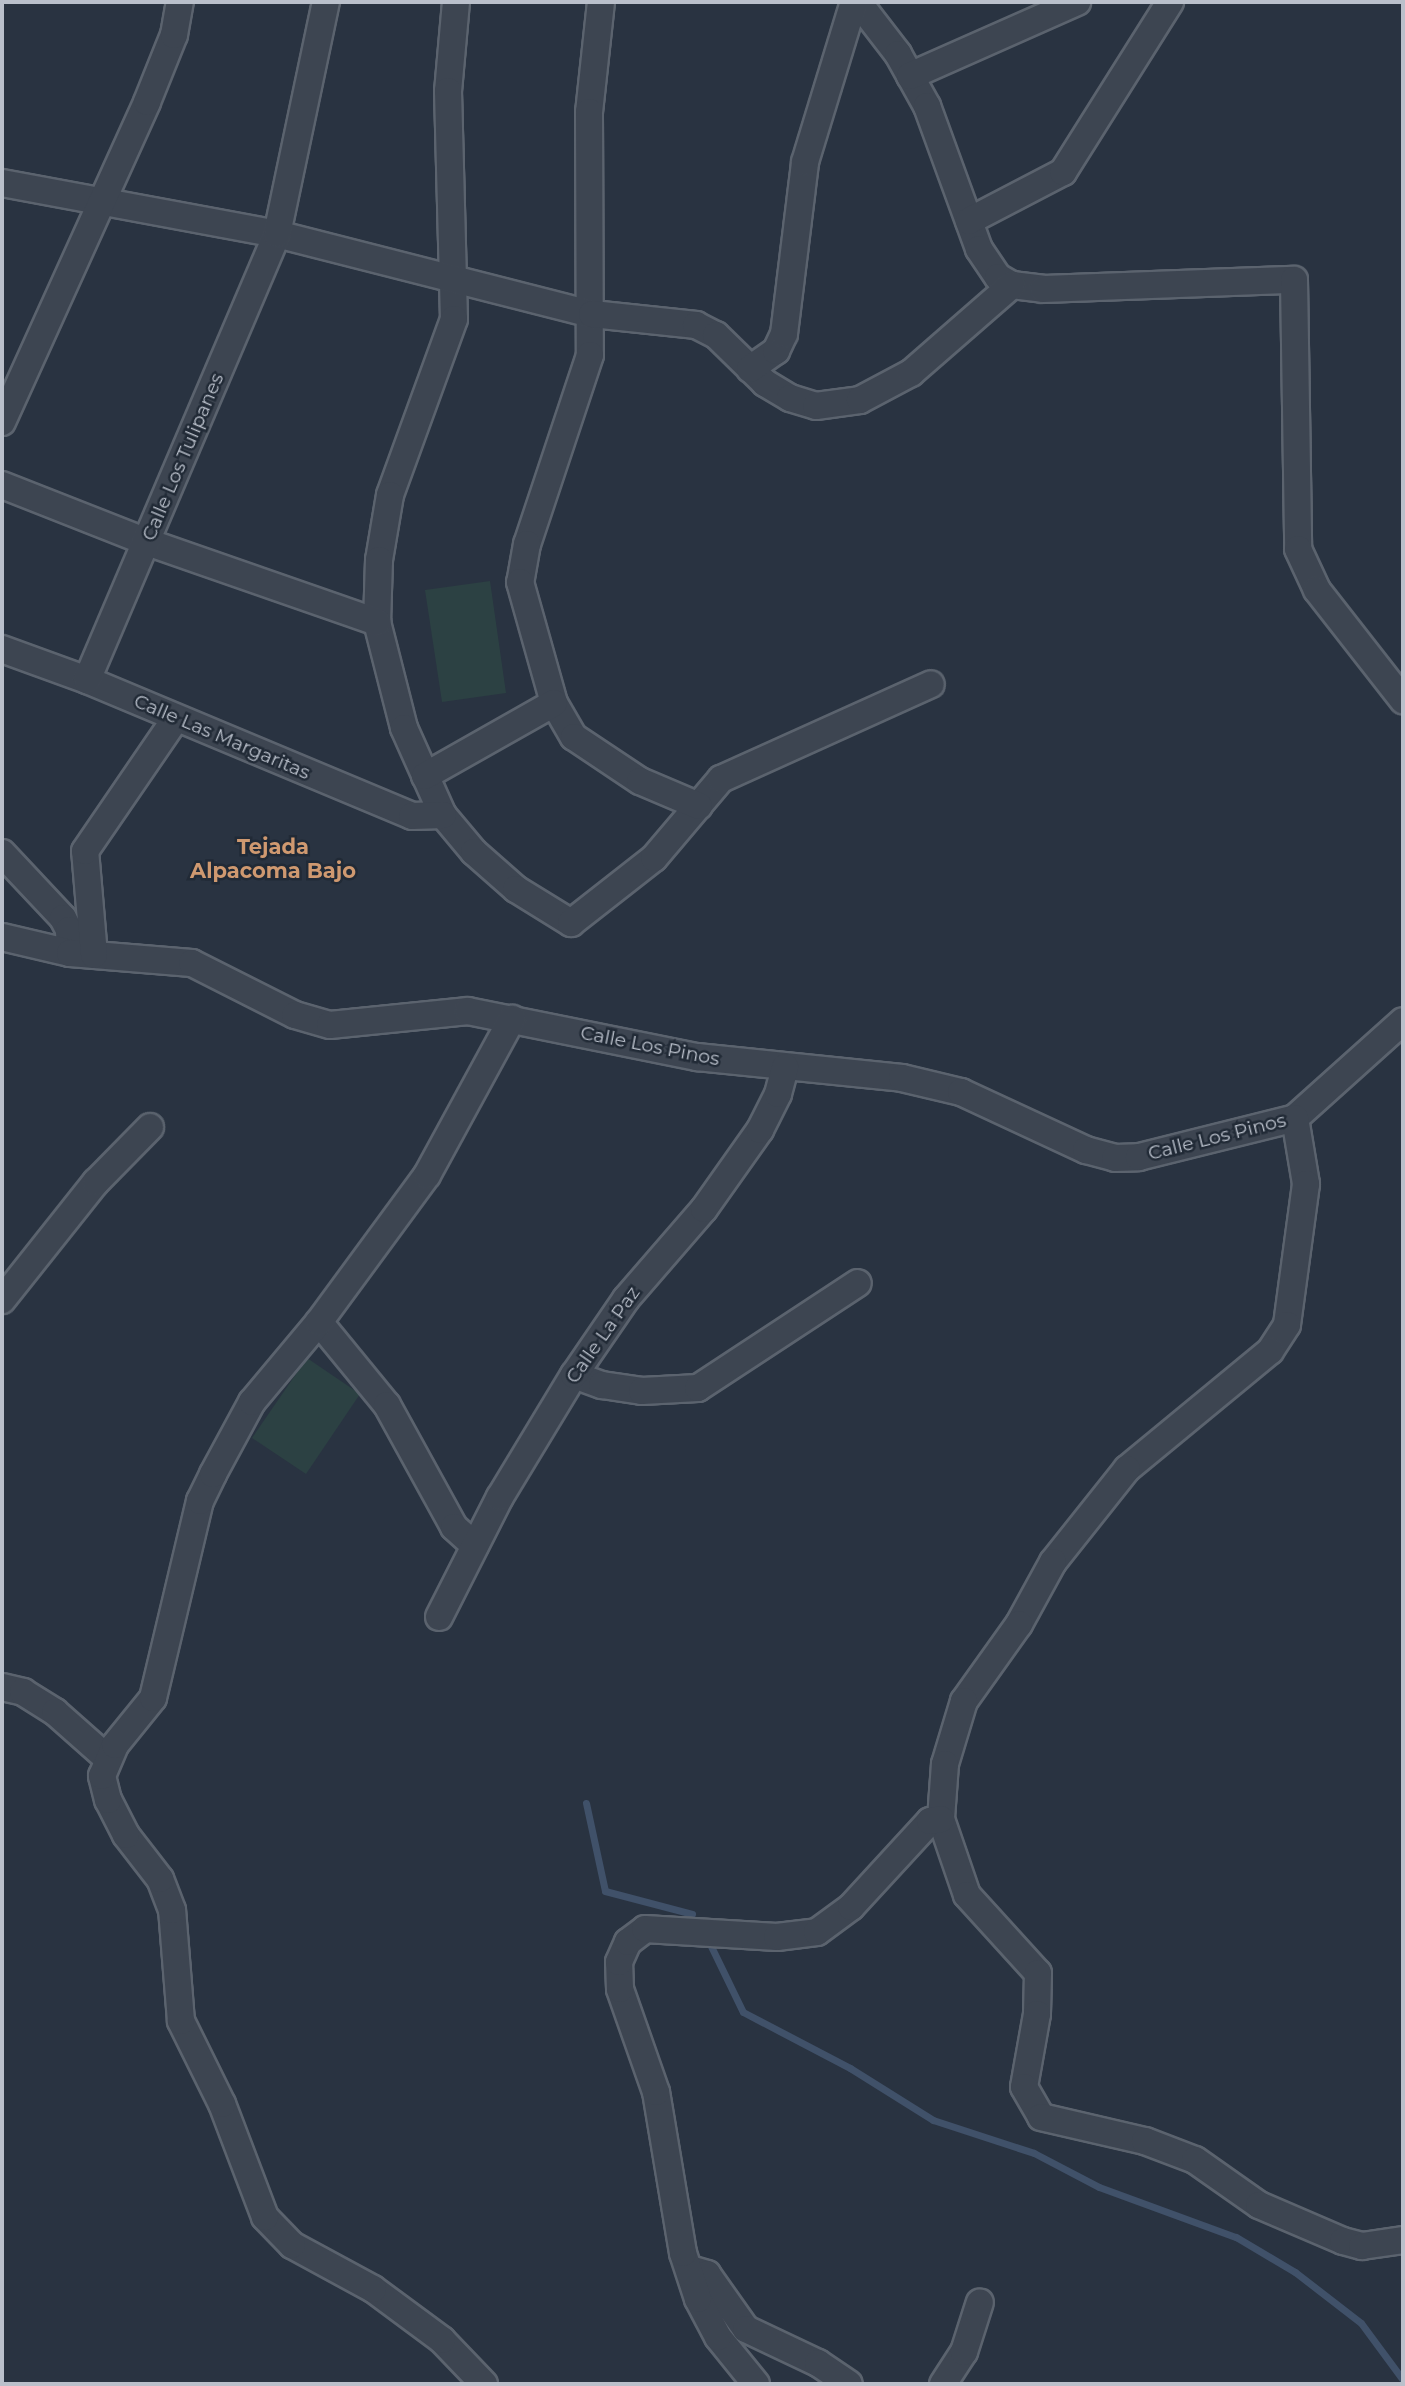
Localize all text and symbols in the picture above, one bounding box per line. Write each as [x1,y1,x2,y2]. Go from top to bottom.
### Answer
street label: Calle Los Tulipanes [137,370,229,544]
street label: Calle Las Margaritas [131,690,313,784]
district label: Tejada Alpacoma Bajo [190,834,356,884]
street label: Calle Los Pinos [579,1021,721,1071]
street label: Calle Los Pinos [1146,1109,1288,1165]
street label: Calle La Paz [561,1282,645,1388]

